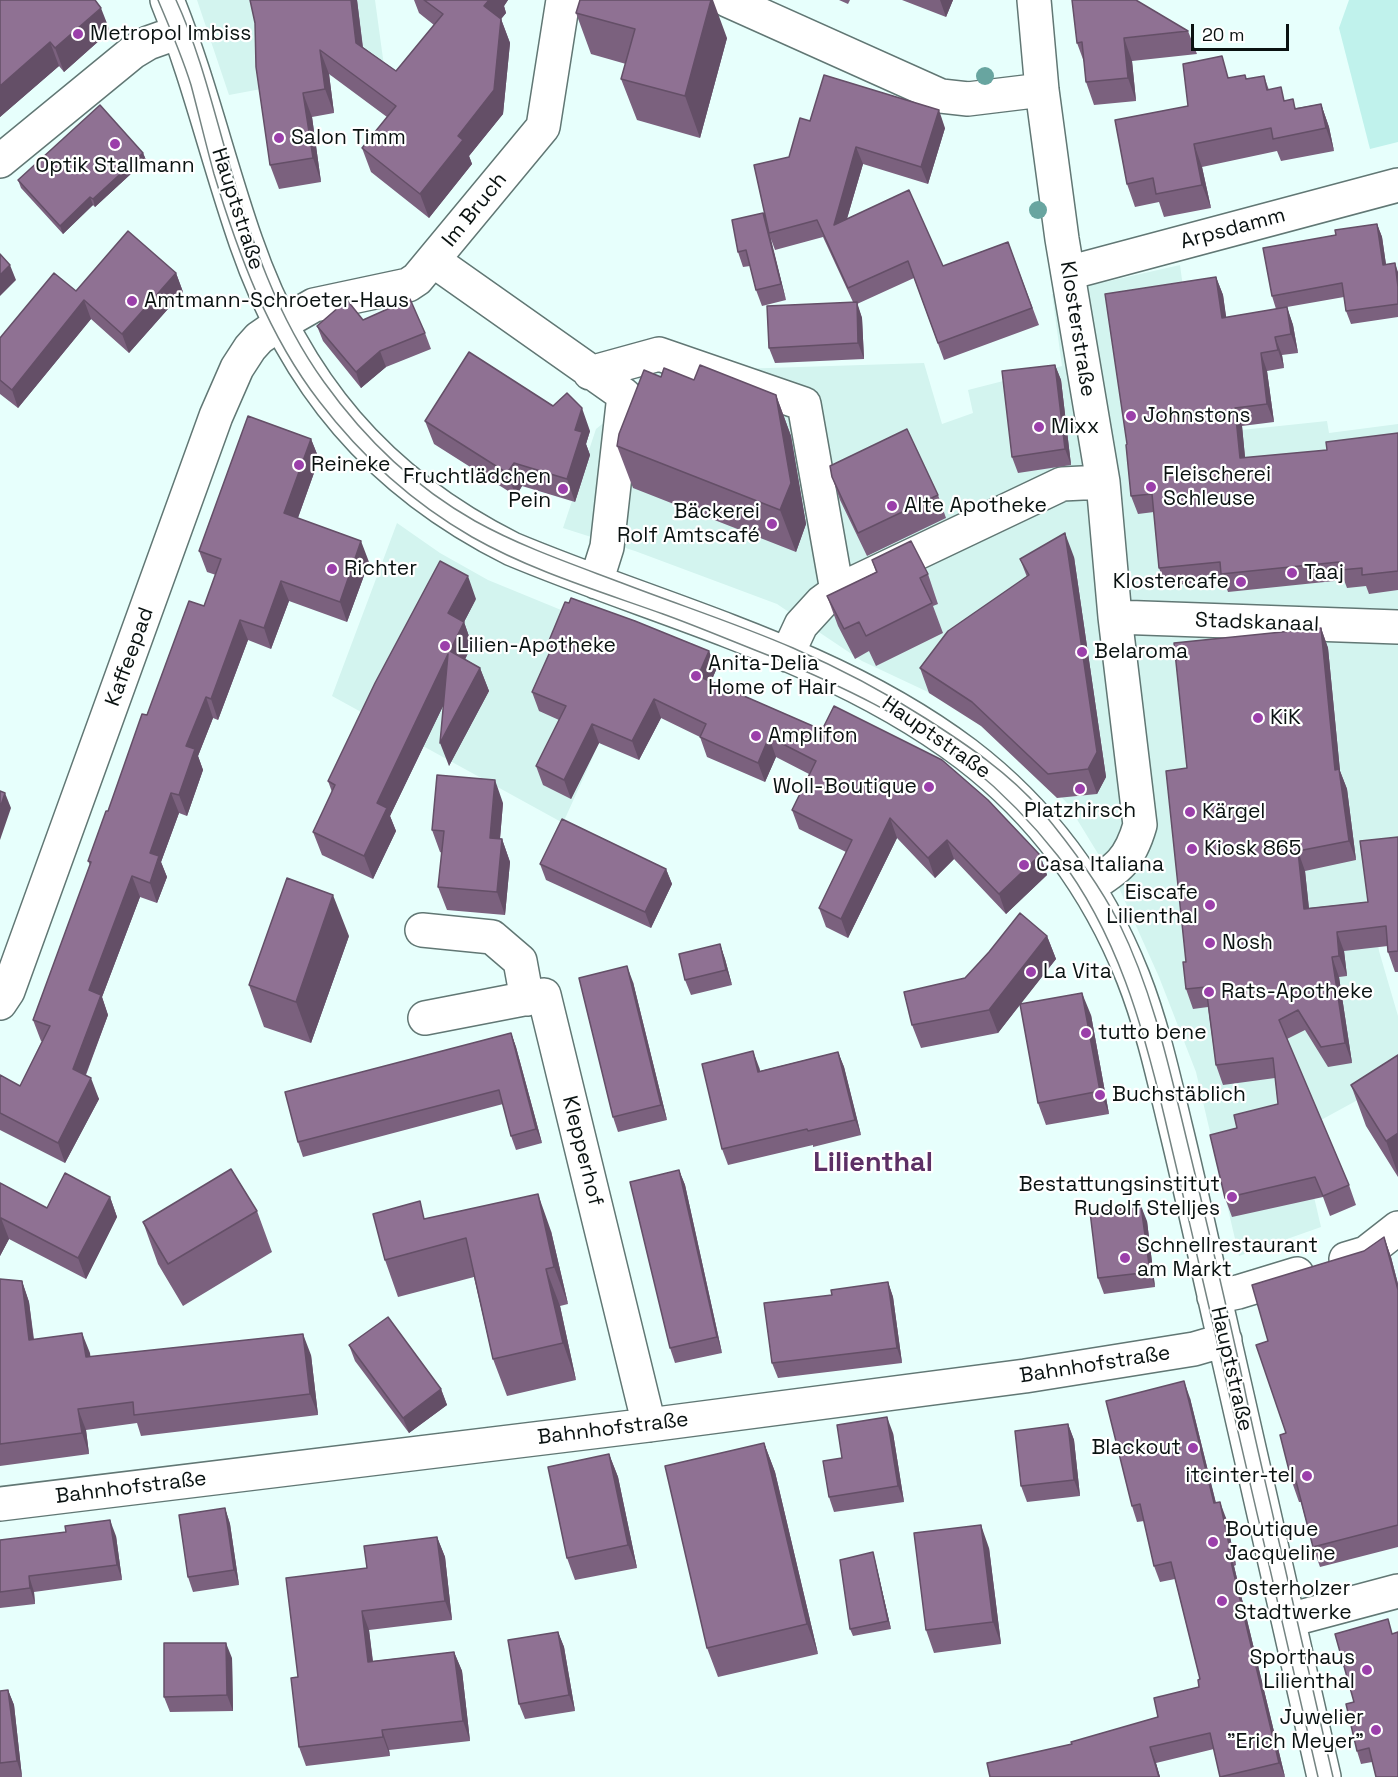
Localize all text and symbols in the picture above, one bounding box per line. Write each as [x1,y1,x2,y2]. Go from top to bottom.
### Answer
scale bar [1194,12,1292,50]
place label: Metropol Imbiss [90,21,251,47]
text: 20 m [1202,23,1245,46]
marker: Metropol Imbiss [71,27,85,41]
place label: Salon Timm [291,125,406,151]
marker: Salon Timm [272,131,286,145]
marker: Optik Stallmann [108,137,122,151]
street label: Hauptstraße [205,145,269,273]
place label: Optik Stallmann [35,153,195,179]
street label: Im Bruch [437,168,513,252]
street label: Arpsdamm [1178,203,1288,255]
street label: Klosterstraße [1054,259,1100,399]
place label: Amtmann-Schroeter-Haus [144,288,409,314]
marker: Amtmann-Schroeter-Haus [125,294,139,308]
place label: Johnstons [1143,403,1251,429]
marker: Johnstons [1124,409,1138,423]
place label: Mixx [1051,414,1099,440]
marker: Mixx [1032,420,1046,434]
place label: Reineke [311,452,390,478]
marker: Reineke [292,458,306,472]
place label: Fleischerei Schleuse [1163,462,1271,512]
place label: Fruchtlädchen Pein [403,464,551,514]
marker: Fleischerei Schleuse [1144,480,1158,494]
marker: Fruchtlädchen Pein [556,482,570,496]
place label: Alte Apotheke [904,493,1047,519]
place label: Bäckerei Rolf Amtscafé [617,499,760,549]
marker: Alte Apotheke [885,499,899,513]
marker: Bäckerei Rolf Amtscafé [765,517,779,531]
place label: Richter [344,556,417,582]
place label: Taaj [1304,560,1344,586]
marker: Richter [325,562,339,576]
marker: Taaj [1285,566,1299,580]
place label: Klostercafe [1113,569,1229,595]
marker: Klostercafe [1234,575,1248,589]
street label: Kaffeepad [100,604,160,710]
street label: Stadskanaal [1195,608,1319,638]
place label: Lilien-Apotheke [457,633,616,659]
marker: Lilien-Apotheke [438,639,452,653]
place label: Belaroma [1094,639,1188,665]
marker: Belaroma [1075,645,1089,659]
place label: Anita-Delia Home of Hair [708,651,837,701]
marker: Anita-Delia Home of Hair [689,669,703,683]
street label: Hauptstraße [877,691,995,785]
place label: KiK [1270,705,1301,731]
marker: KiK [1251,711,1265,725]
place label: Amplifon [768,723,858,749]
marker: Amplifon [749,729,763,743]
place label: Woll-Boutique [773,774,917,800]
marker: Woll-Boutique [922,780,936,794]
marker: Platzhirsch [1073,782,1087,796]
place label: Platzhirsch [1024,798,1136,824]
place label: Kärgel [1202,799,1265,825]
marker: Kärgel [1183,805,1197,819]
place label: Kiosk 865 [1204,836,1301,862]
marker: Kiosk 865 [1185,842,1199,856]
place label: Casa Italiana [1036,852,1164,878]
marker: Casa Italiana [1017,858,1031,872]
place label: Eiscafe Lilienthal [1106,880,1198,930]
marker: Eiscafe Lilienthal [1203,898,1217,912]
place label: Nosh [1222,930,1273,956]
marker: Nosh [1203,936,1217,950]
place label: La Vita [1043,959,1112,985]
marker: La Vita [1024,965,1038,979]
place label: Rats-Apotheke [1221,979,1373,1005]
marker: Rats-Apotheke [1202,985,1216,999]
place label: tutto bene [1098,1020,1207,1046]
marker: tutto bene [1079,1026,1093,1040]
place label: Buchstäblich [1112,1082,1246,1108]
marker: Buchstäblich [1093,1088,1107,1102]
street label: Klepperhof [556,1093,608,1209]
district label: Lilienthal [813,1148,933,1180]
place label: Bestattungsinstitut Rudolf Stelljes [1019,1172,1220,1222]
marker: Bestattungsinstitut Rudolf Stelljes [1225,1190,1239,1204]
place label: Schnellrestaurant am Markt [1137,1233,1318,1283]
marker: Schnellrestaurant am Markt [1118,1251,1132,1265]
street label: Hauptstraße [1204,1304,1258,1434]
street label: Bahnhofstraße [1018,1341,1172,1389]
street label: Bahnhofstraße [536,1407,690,1451]
place label: Blackout [1091,1435,1181,1461]
marker: Blackout [1186,1441,1200,1455]
place label: itcinter-tel [1185,1463,1295,1489]
street label: Bahnhofstraße [54,1466,208,1510]
marker: itcinter-tel [1300,1469,1314,1483]
place label: Boutique Jacqueline [1225,1517,1336,1567]
marker: Boutique Jacqueline [1206,1535,1220,1549]
place label: Osterholzer Stadtwerke [1234,1576,1352,1626]
marker: Osterholzer Stadtwerke [1215,1594,1229,1608]
place label: Sporthaus Lilienthal [1249,1645,1355,1695]
marker: Sporthaus Lilienthal [1360,1663,1374,1677]
place label: Juwelier "Erich Meyer" [1227,1705,1364,1755]
marker: Juwelier "Erich Meyer" [1369,1723,1383,1737]

